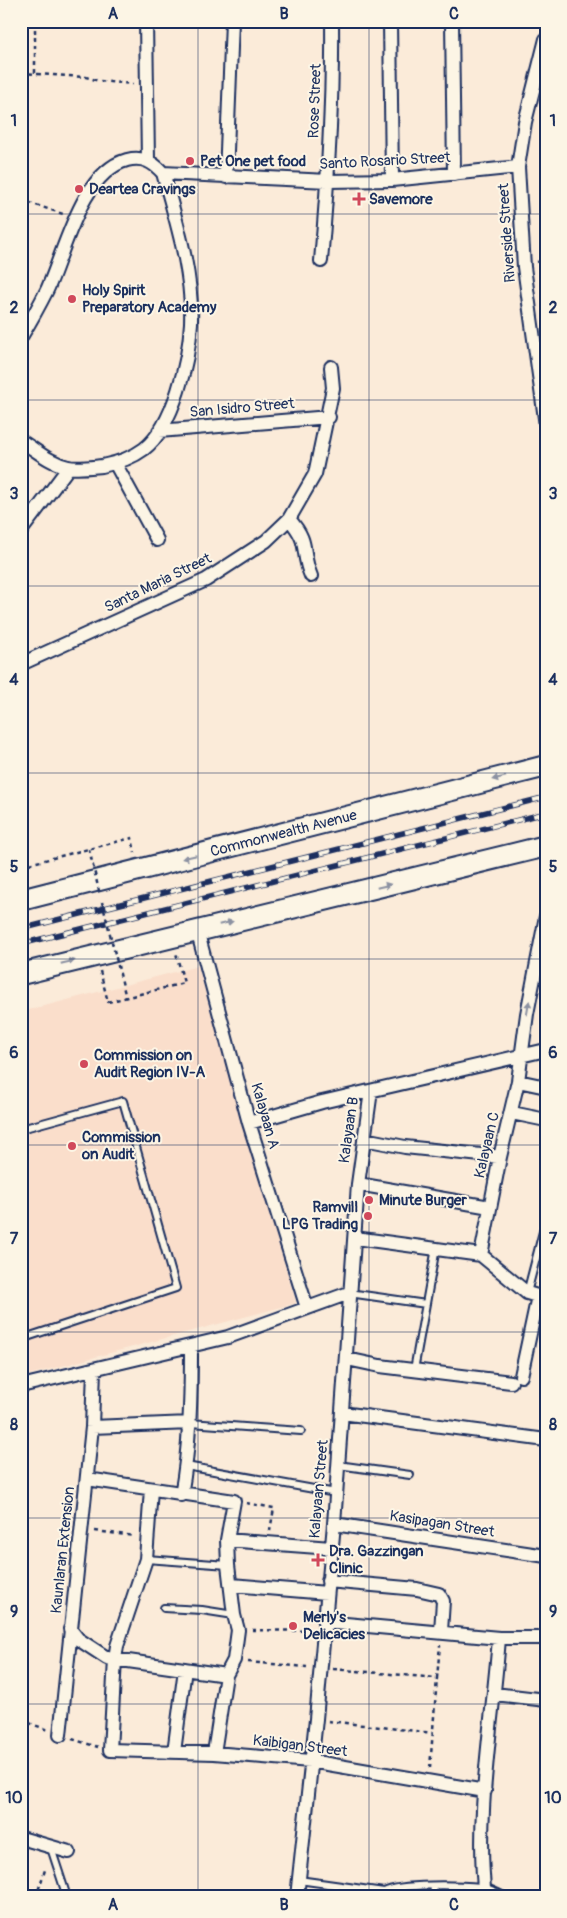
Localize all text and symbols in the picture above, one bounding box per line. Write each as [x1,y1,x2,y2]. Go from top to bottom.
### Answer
text: A [108,4,119,24]
text: B [279,4,289,24]
text: C [449,4,459,24]
street label: Rose Street [304,62,326,139]
text: 1 [11,111,17,131]
text: 1 [550,111,556,131]
street label: Santo Rosario Street [319,148,452,174]
place label: Pet One pet food [200,152,306,171]
marker: Pet One pet food [184,155,196,167]
place label: Deartea Cravings [89,180,196,199]
street label: Riverside Street [494,182,520,283]
marker: Deartea Cravings [73,183,85,195]
place label: Savemore [369,190,433,209]
marker: Savemore [353,193,365,205]
place label: Holy Spirit Preparatory Academy [82,281,217,317]
marker: Holy Spirit Preparatory Academy [66,293,78,305]
text: 2 [10,298,19,318]
text: 2 [549,298,558,318]
street label: San Isidro Street [189,394,296,422]
text: 3 [10,484,19,504]
text: 3 [549,484,558,504]
street label: Santa Maria Street [101,548,215,617]
text: 4 [9,670,19,690]
text: 4 [548,670,558,690]
one-way arrow [491,774,506,782]
street label: Commonwealth Avenue [208,805,359,861]
one-way arrow [181,854,196,862]
text: 5 [10,857,19,877]
text: 5 [549,857,558,877]
one-way arrow [377,882,392,890]
one-way arrow [219,919,234,927]
one-way arrow [61,958,76,966]
one-way arrow [525,1000,533,1016]
text: 6 [9,1043,19,1063]
text: 6 [548,1043,558,1063]
place label: Commission on Audit Region IV-A [94,1046,206,1082]
marker: Commission on Audit Region IV-A [78,1058,90,1070]
street label: Kalayaan A [247,1081,284,1152]
street label: Kalayaan B [335,1096,363,1164]
street label: Kalayaan C [470,1110,504,1180]
place label: Commission on Audit [81,1128,161,1164]
marker: Commission on Audit [66,1140,78,1152]
place label: Minute Burger [379,1191,467,1210]
marker: Minute Burger [363,1194,375,1206]
place label: Ramvill LPG Trading [282,1198,358,1234]
marker: Ramvill LPG Trading [362,1210,374,1222]
text: 7 [10,1229,19,1249]
text: 7 [549,1229,558,1249]
text: 8 [10,1415,18,1435]
text: 8 [549,1415,557,1435]
street label: Kalayaan Street [305,1438,333,1539]
street label: Kaunlaran Extension [47,1486,79,1614]
street label: Kasipagan Street [388,1506,497,1542]
place label: Dra. Gazzingan Clinic [329,1542,424,1578]
marker: Dra. Gazzingan Clinic [311,1553,325,1567]
text: 9 [10,1602,18,1622]
text: 9 [549,1602,557,1622]
place label: Merly's Delicacies [303,1608,365,1644]
marker: Merly's Delicacies [287,1620,299,1632]
street label: Kaibigan Street [252,1731,349,1761]
text: 10 [5,1788,23,1808]
text: 10 [544,1788,562,1808]
text: A [108,1895,119,1915]
text: B [279,1895,289,1915]
text: C [449,1895,459,1915]

